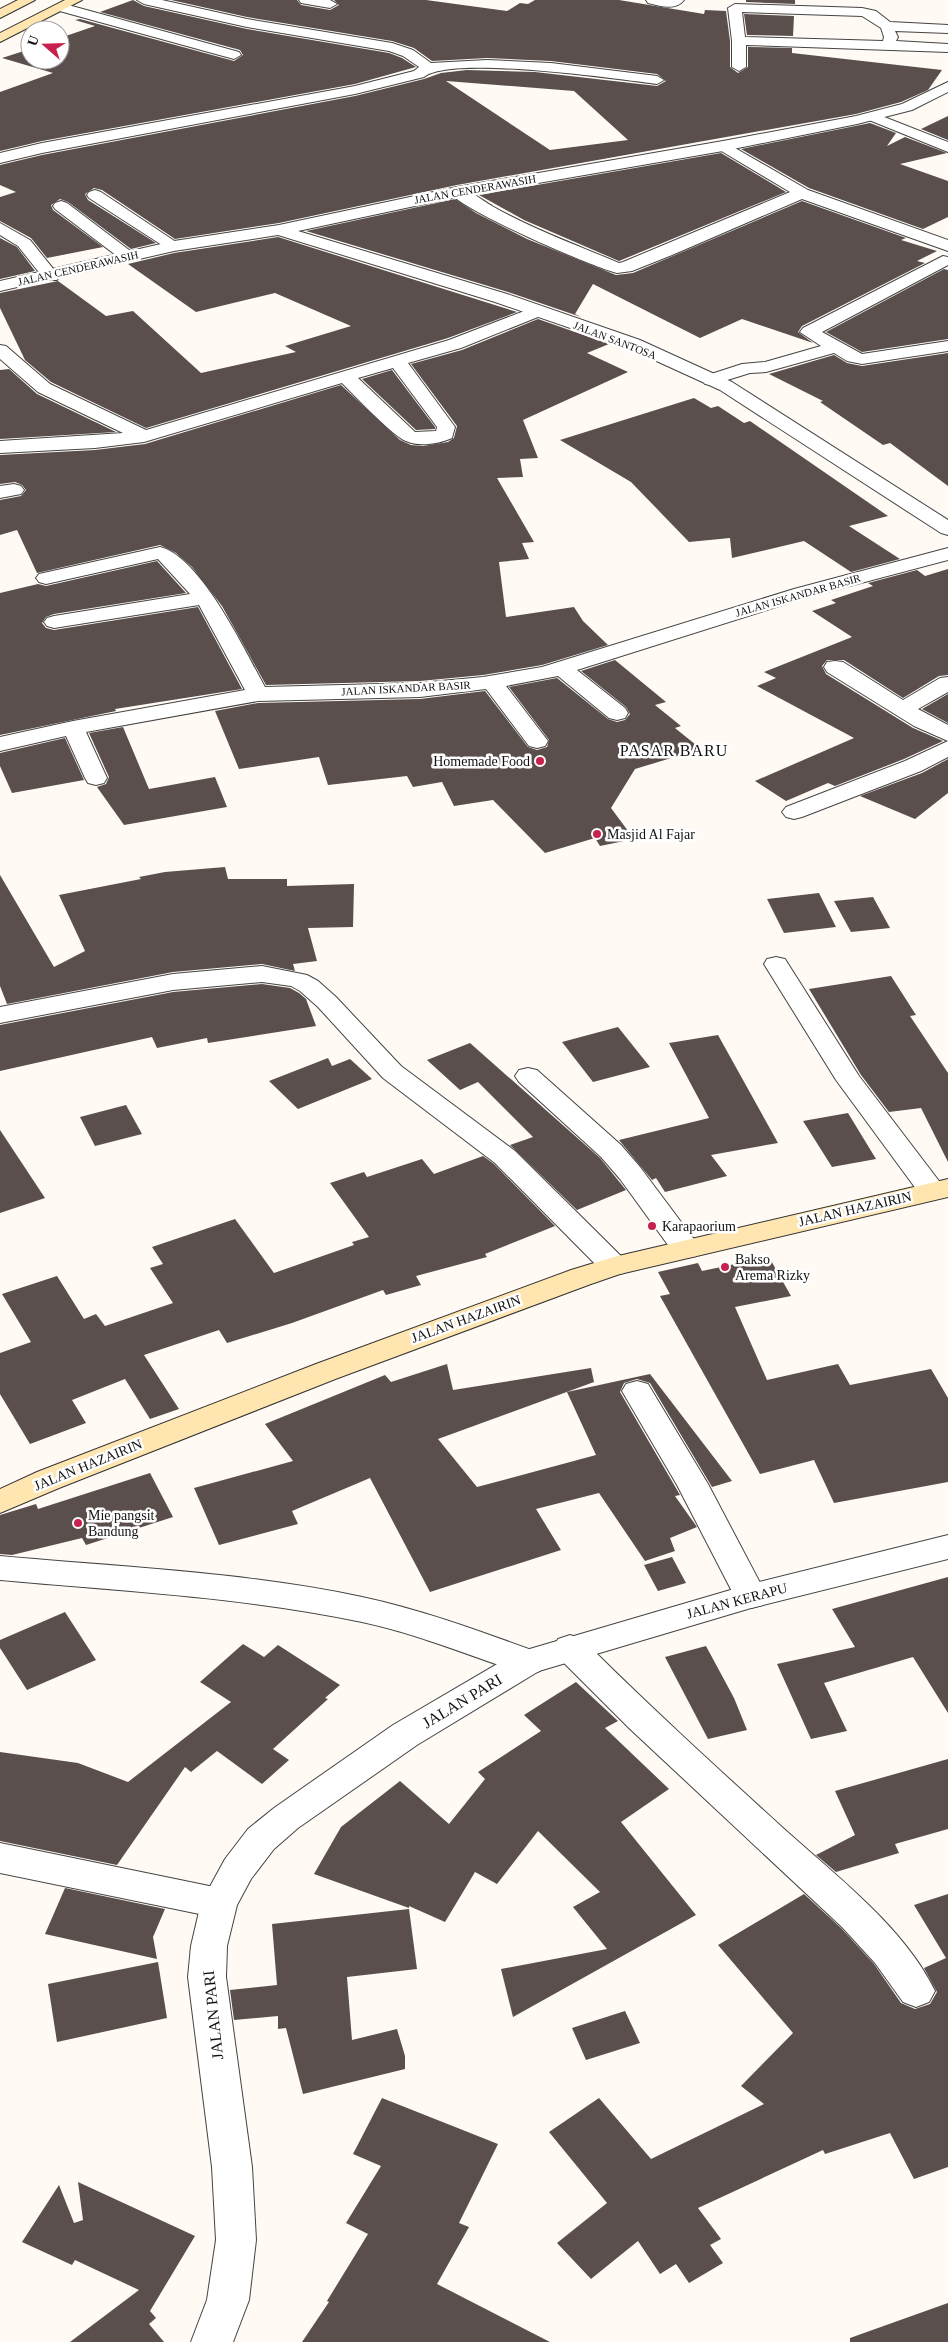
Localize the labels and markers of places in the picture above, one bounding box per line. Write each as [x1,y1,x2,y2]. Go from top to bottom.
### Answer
place label: Homemade Food [433,754,530,769]
marker: Homemade Food [534,755,546,767]
place label: Masjid Al Fajar [607,827,695,842]
marker: Masjid Al Fajar [591,828,603,840]
place label: Karapaorium [662,1219,736,1234]
marker: Karapaorium [646,1220,658,1232]
place label: Bakso Arema Rizky [735,1252,810,1283]
marker: Bakso Arema Rizky [719,1261,731,1273]
place label: Mie pangsit Bandung [88,1508,155,1539]
marker: Mie pangsit Bandung [72,1517,84,1529]

